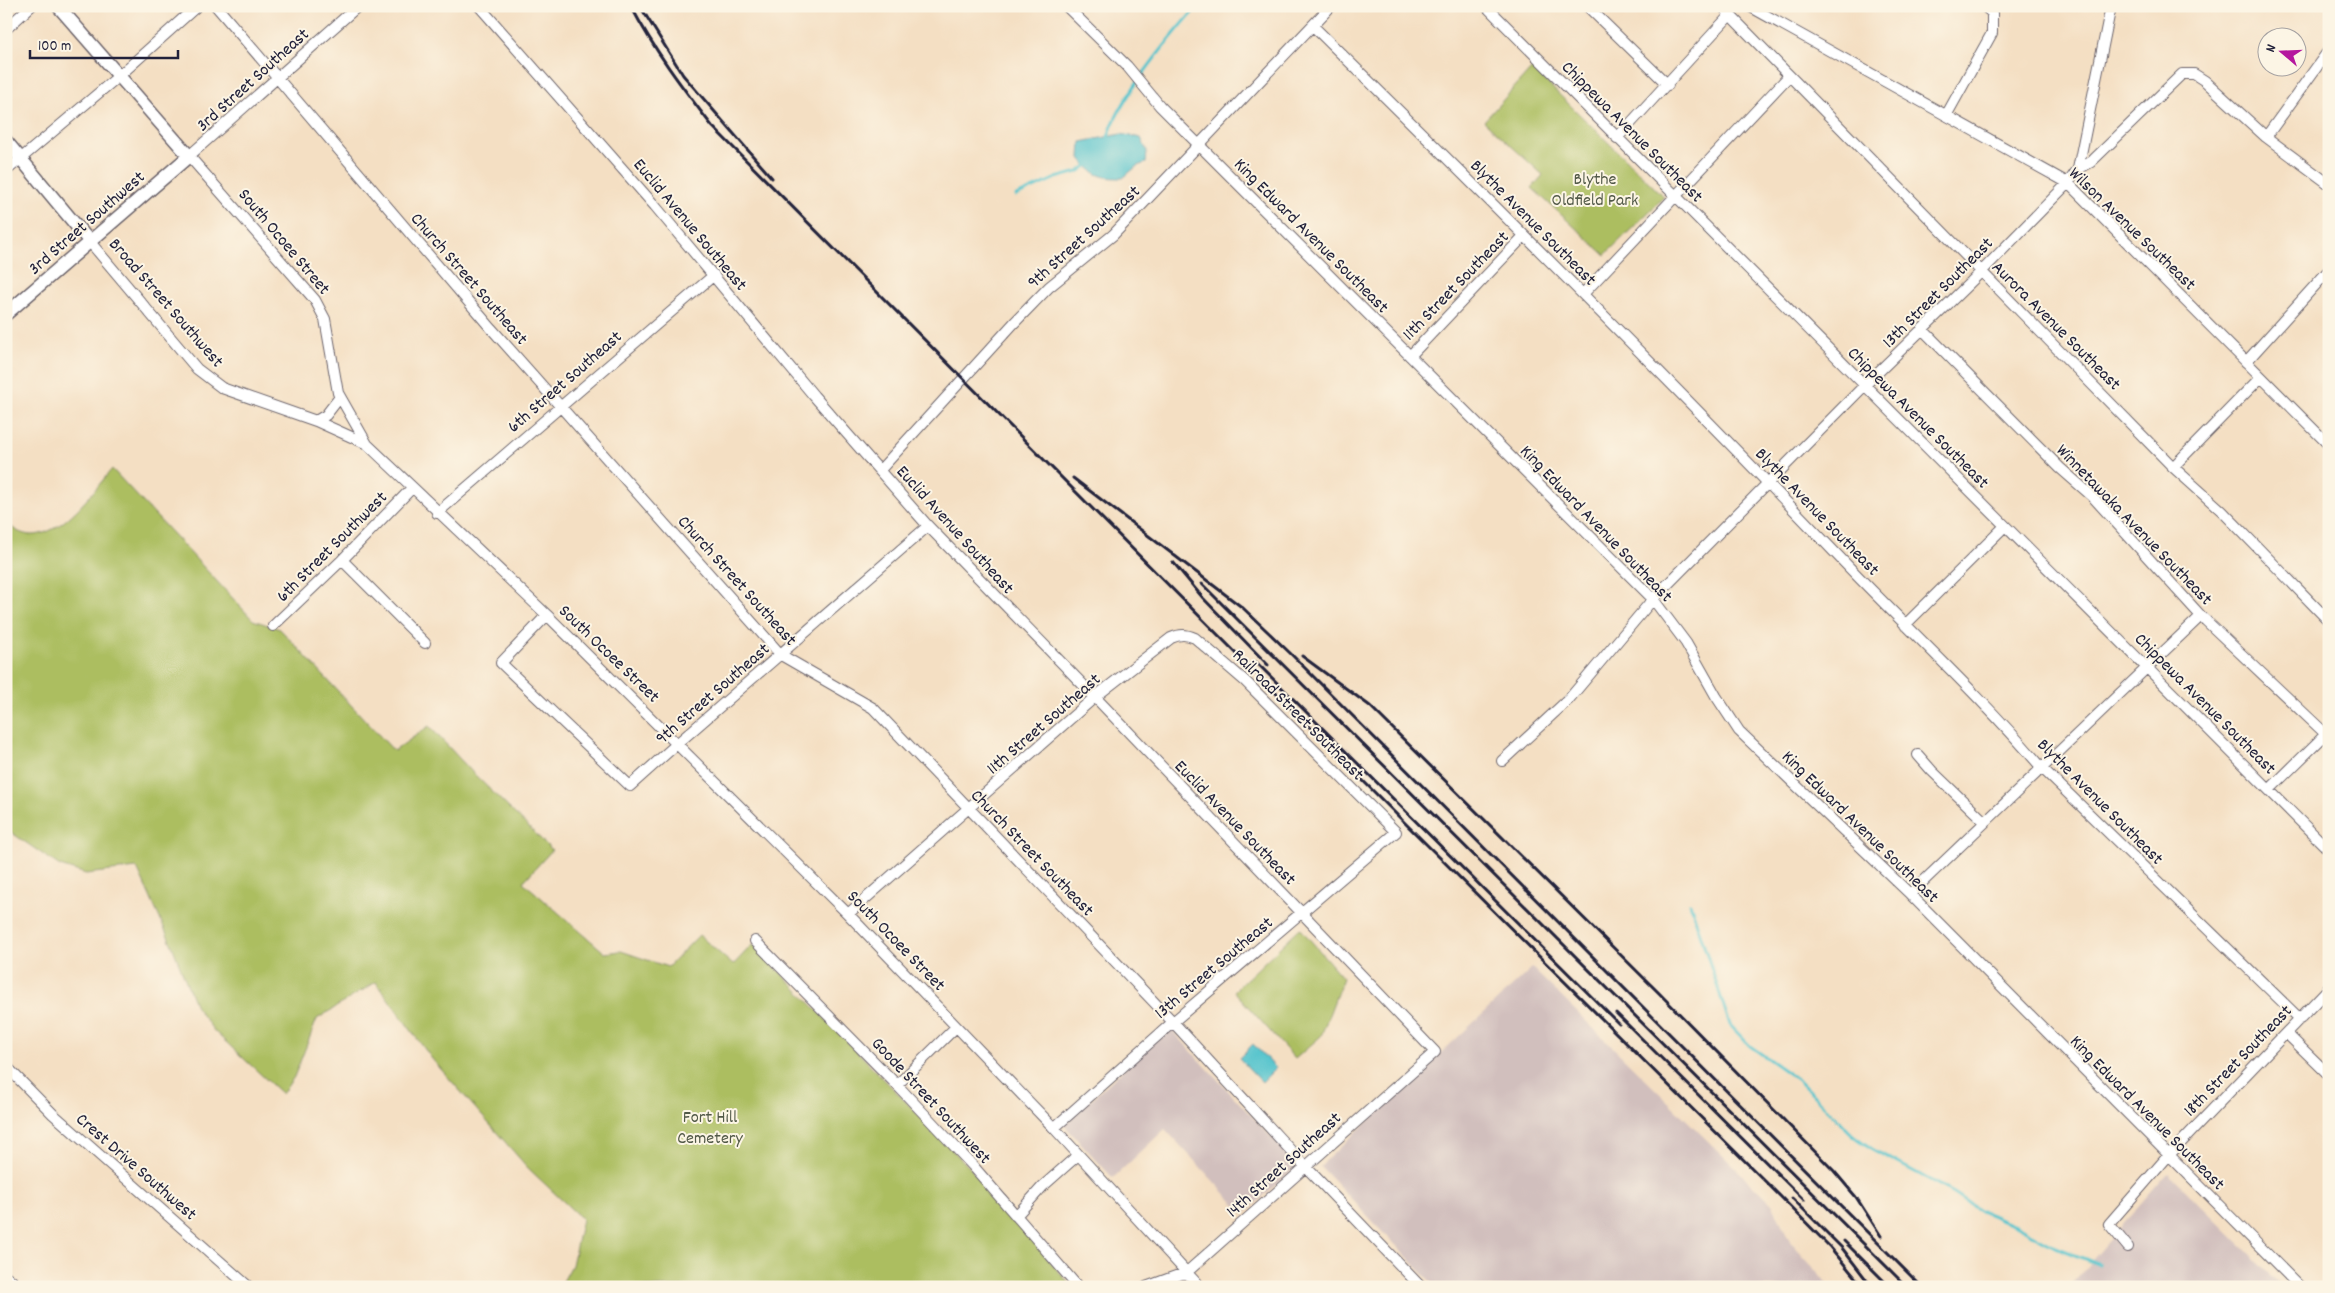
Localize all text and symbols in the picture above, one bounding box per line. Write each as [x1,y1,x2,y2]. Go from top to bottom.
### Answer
street label: 3rd Street Southeast [192,23,316,138]
scale bar [30,28,178,60]
north arrow [2258,28,2308,78]
text: 100 m [38,36,71,58]
text: N [2261,42,2282,55]
street label: Chippewa Avenue Southeast [1555,56,1708,210]
street label: Euclid Avenue Southeast [626,154,752,297]
street label: King Edward Avenue Southeast [1227,154,1394,320]
street label: Blythe Avenue Southeast [1463,155,1601,293]
street label: Wilson Avenue Southeast [2062,162,2201,298]
street label: 3rd Street Southwest [24,166,152,282]
park label: Blythe Oldfield Park [1552,168,1638,214]
street label: 9th Street Southeast [1023,180,1147,295]
street label: South Ocoee Street [231,184,335,301]
street label: Church Street Southeast [403,208,533,352]
street label: 11th Street Southeast [1398,226,1516,347]
street label: 13th Street Southeast [1878,232,2000,355]
street label: Broad Street Southwest [102,233,229,374]
street label: Aurora Avenue Southeast [1985,256,2126,397]
street label: 6th Street Southeast [503,326,629,440]
street label: Chippewa Avenue Southeast [1841,342,1994,496]
street label: Winnetawaka Avenue Southeast [2049,439,2217,612]
street label: King Edward Avenue Southeast [1513,440,1678,609]
street label: Blythe Avenue Southeast [1748,443,1884,583]
street label: Euclid Avenue Southeast [889,461,1019,601]
street label: 6th Street Southwest [272,486,394,609]
street label: Church Street Southeast [671,511,802,653]
street label: South Ocoee Street [552,600,665,710]
street label: Chippewa Avenue Southeast [2128,628,2281,782]
street label: 9th Street Southeast [651,638,777,752]
street label: Railroad Street Southeast [1226,644,1369,788]
street label: 11th Street Southeast [982,668,1107,782]
street label: Blythe Avenue Southeast [2030,734,2168,872]
street label: King Edward Avenue Southeast [1775,746,1944,910]
street label: Euclid Avenue Southeast [1168,755,1301,892]
street label: Church Street Southeast [964,785,1099,923]
street label: South Ocoee Street [840,886,950,998]
street label: 13th Street Southeast [1150,912,1280,1026]
street label: 18th Street Southeast [2179,1000,2299,1123]
street label: King Edward Avenue Southeast [2063,1031,2230,1197]
street label: Goode Street Southwest [864,1033,996,1171]
park label: Fort Hill Cemetery [677,1106,744,1152]
street label: 14th Street Southeast [1222,1107,1348,1224]
street label: Crest Drive Southwest [69,1108,202,1228]

